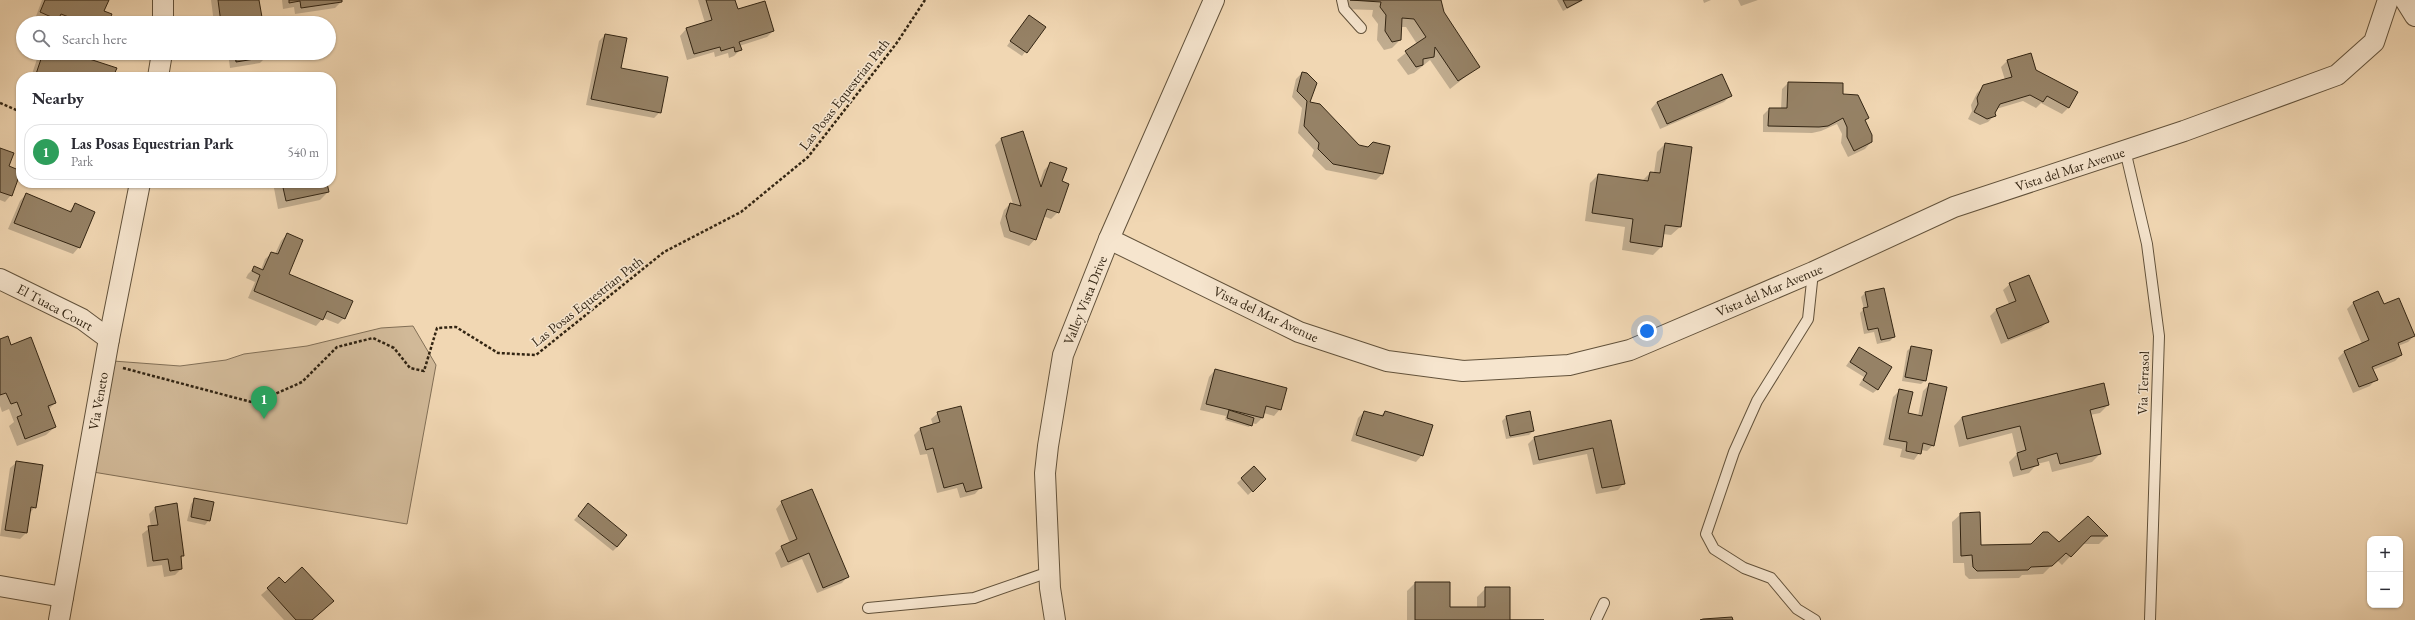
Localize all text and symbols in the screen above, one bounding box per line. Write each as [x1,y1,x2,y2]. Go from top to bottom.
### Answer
search box [16,16,336,60]
icon: search [30,27,52,49]
text: Search here [62,29,127,48]
street label: Las Posas Equestrian Path [795,34,893,154]
text: Nearby [32,87,84,109]
text: Las Posas Equestrian Park [71,134,234,153]
street label: Vista del Mar Avenue [2013,143,2128,195]
text: 1 [43,144,49,161]
text: 540 m [288,144,319,161]
text: Park [71,153,93,170]
street label: Las Posas Equestrian Path [527,252,647,350]
street label: Valley Vista Drive [1059,252,1111,347]
street label: Vista del Mar Avenue [1713,259,1826,321]
street label: El Tuaca Court [14,279,97,335]
street label: Vista del Mar Avenue [1210,282,1322,347]
your location [1637,321,1657,341]
street label: Via Terrasol [2133,350,2153,415]
street label: Via Veneto [84,371,112,431]
pin: 1 [251,386,277,419]
map controls [2367,536,2403,608]
button: + [2367,536,2403,572]
button: − [2367,572,2403,608]

